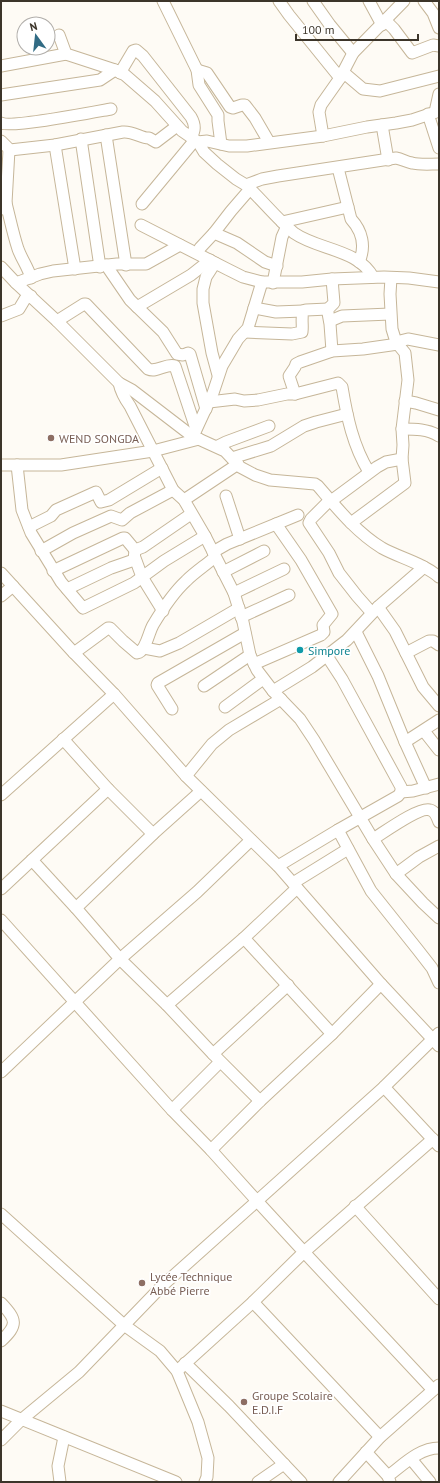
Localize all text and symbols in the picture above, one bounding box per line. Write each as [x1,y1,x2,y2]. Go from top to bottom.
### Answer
north arrow [16,16,56,56]
scale bar [296,16,418,42]
text: N [28,19,39,34]
text: 100 m [302,22,335,37]
place label: WEND SONGDA [59,431,139,446]
marker: WEND SONGDA [46,433,56,443]
place label: Simpore [308,643,350,658]
marker: Simpore [295,645,305,655]
place label: Lycée Technique Abbé Pierre [150,1269,232,1298]
marker: Lycée Technique Abbé Pierre [137,1278,147,1288]
place label: Groupe Scolaire E.D.I.F [252,1388,333,1417]
marker: Groupe Scolaire E.D.I.F [239,1397,249,1407]

